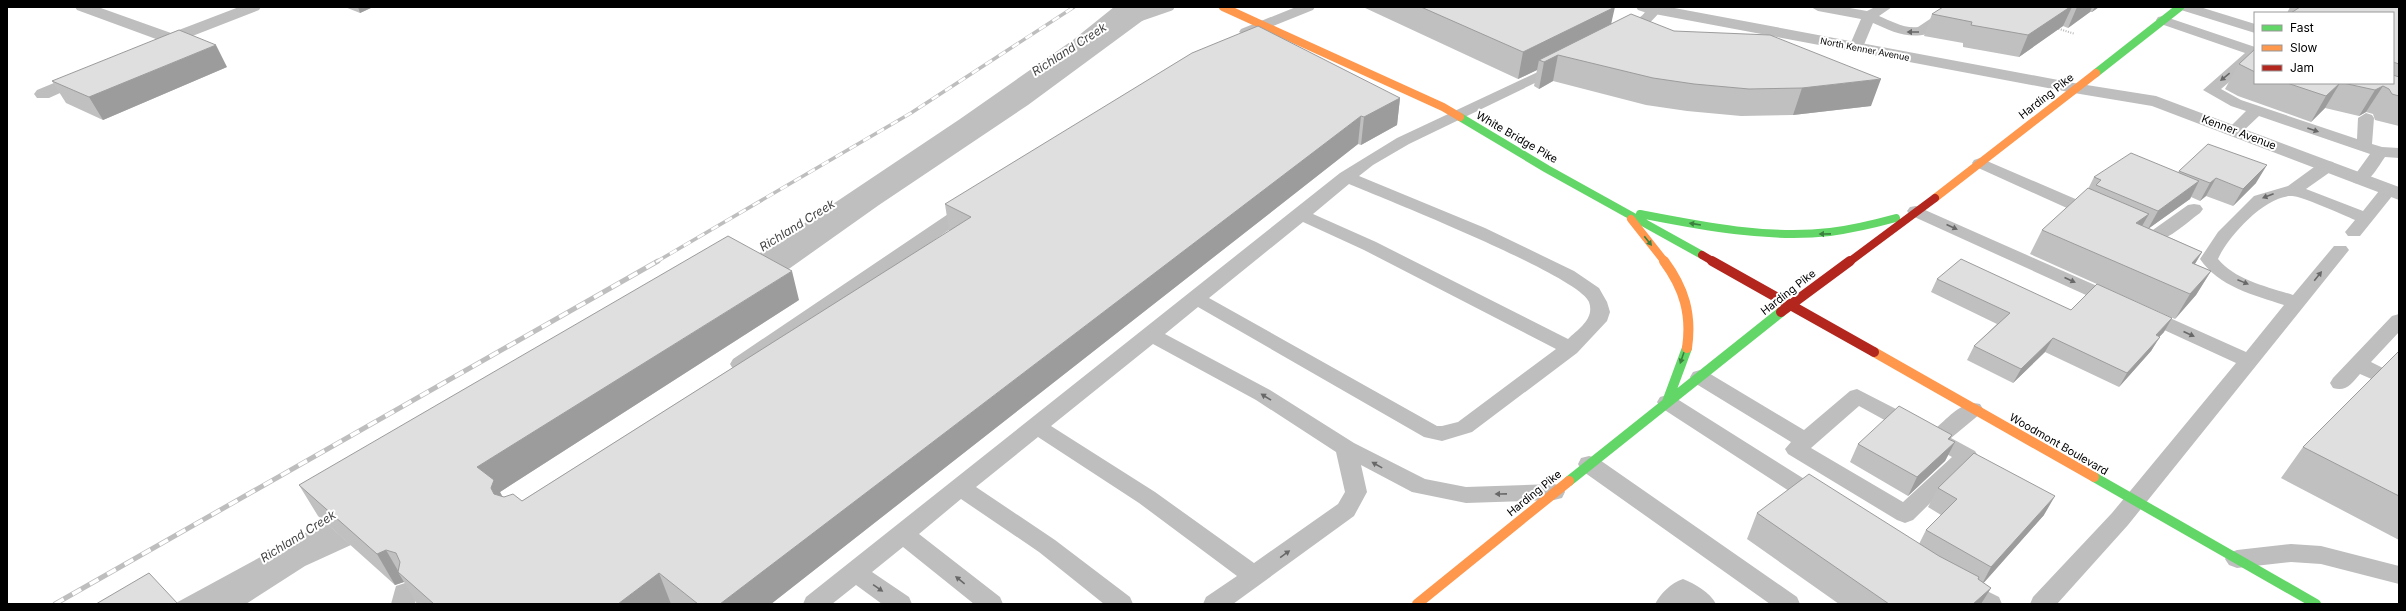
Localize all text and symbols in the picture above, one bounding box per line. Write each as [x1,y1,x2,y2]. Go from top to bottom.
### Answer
legend [2254,12,2394,84]
water label: Richland Creek [1029,19,1110,79]
text: Fast [2290,20,2314,35]
one-way arrow [1907,28,1919,35]
street label: North Kenner Avenue [1819,35,1911,63]
text: Slow [2290,40,2318,55]
text: Jam [2290,60,2314,75]
street label: Harding Pike [2016,70,2076,122]
one-way arrow [2219,72,2230,81]
street label: White Bridge Pike [1474,108,1560,166]
street label: Kenner Avenue [2200,111,2278,153]
one-way arrow [2308,127,2320,133]
one-way arrow [2262,194,2274,200]
water label: Richland Creek [756,196,838,254]
one-way arrow [1689,220,1701,226]
one-way arrow [1946,224,1957,230]
one-way arrow [1818,231,1831,237]
one-way arrow [1643,236,1652,247]
street label: Harding Pike [1758,266,1818,318]
one-way arrow [2314,271,2322,282]
one-way arrow [2064,277,2076,283]
one-way arrow [2237,280,2249,286]
one-way arrow [2183,331,2195,337]
one-way arrow [1679,352,1685,364]
one-way arrow [1260,394,1272,401]
street label: Woodmont Boulevard [2007,410,2111,478]
one-way arrow [1371,462,1383,469]
street label: Harding Pike [1504,467,1564,519]
one-way arrow [1494,491,1507,497]
water label: Richland Creek [257,507,339,565]
one-way arrow [1280,550,1291,558]
one-way arrow [955,575,966,584]
one-way arrow [872,584,883,592]

